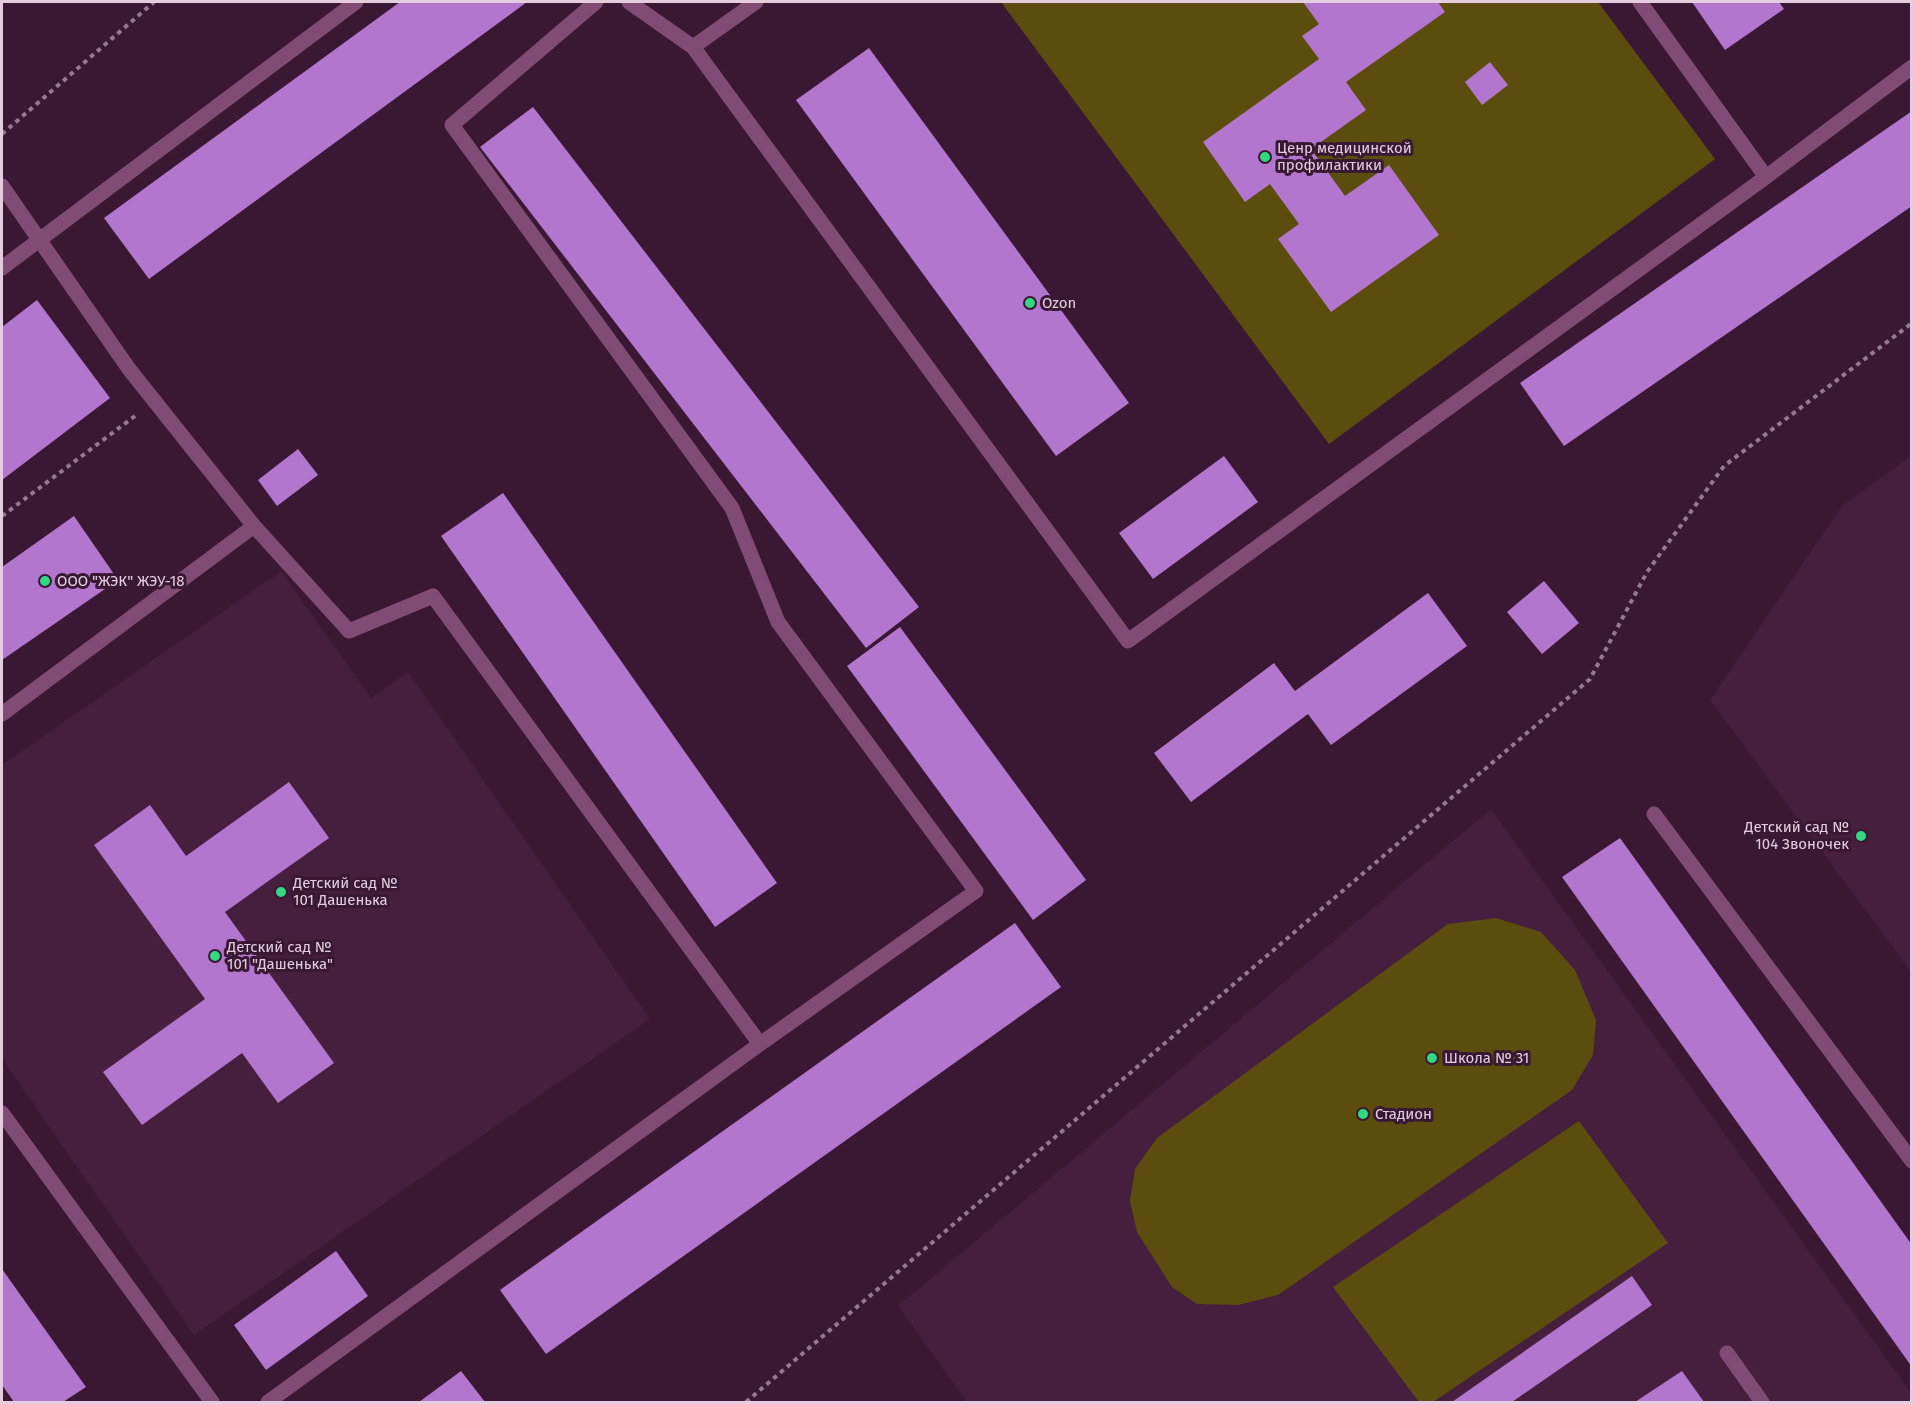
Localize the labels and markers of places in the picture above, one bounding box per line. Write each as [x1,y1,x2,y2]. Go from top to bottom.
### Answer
place label: Ценр медицинской профилактики [1277,139,1412,174]
marker: Ценр медицинской профилактики [1258,150,1272,164]
place label: Ozon [1042,294,1076,312]
marker: Ozon [1023,296,1037,310]
place label: ООО "ЖЭК" ЖЭУ-18 [57,572,184,590]
marker: ООО "ЖЭК" ЖЭУ-18 [38,574,52,588]
place label: Детский сад № 104 Звоночек [1743,818,1849,853]
marker: Детский сад № 104 Звоночек [1854,829,1868,843]
place label: Детский сад № 101 Дашенька [292,874,398,909]
marker: Детский сад № 101 Дашенька [274,885,288,899]
place label: Детский сад № 101 "Дашенька" [226,938,333,973]
marker: Детский сад № 101 "Дашенька" [208,949,222,963]
place label: Школа № 31 [1444,1049,1529,1067]
marker: Школа № 31 [1425,1051,1439,1065]
place label: Стадион [1375,1105,1432,1123]
marker: Стадион [1356,1107,1370,1121]

